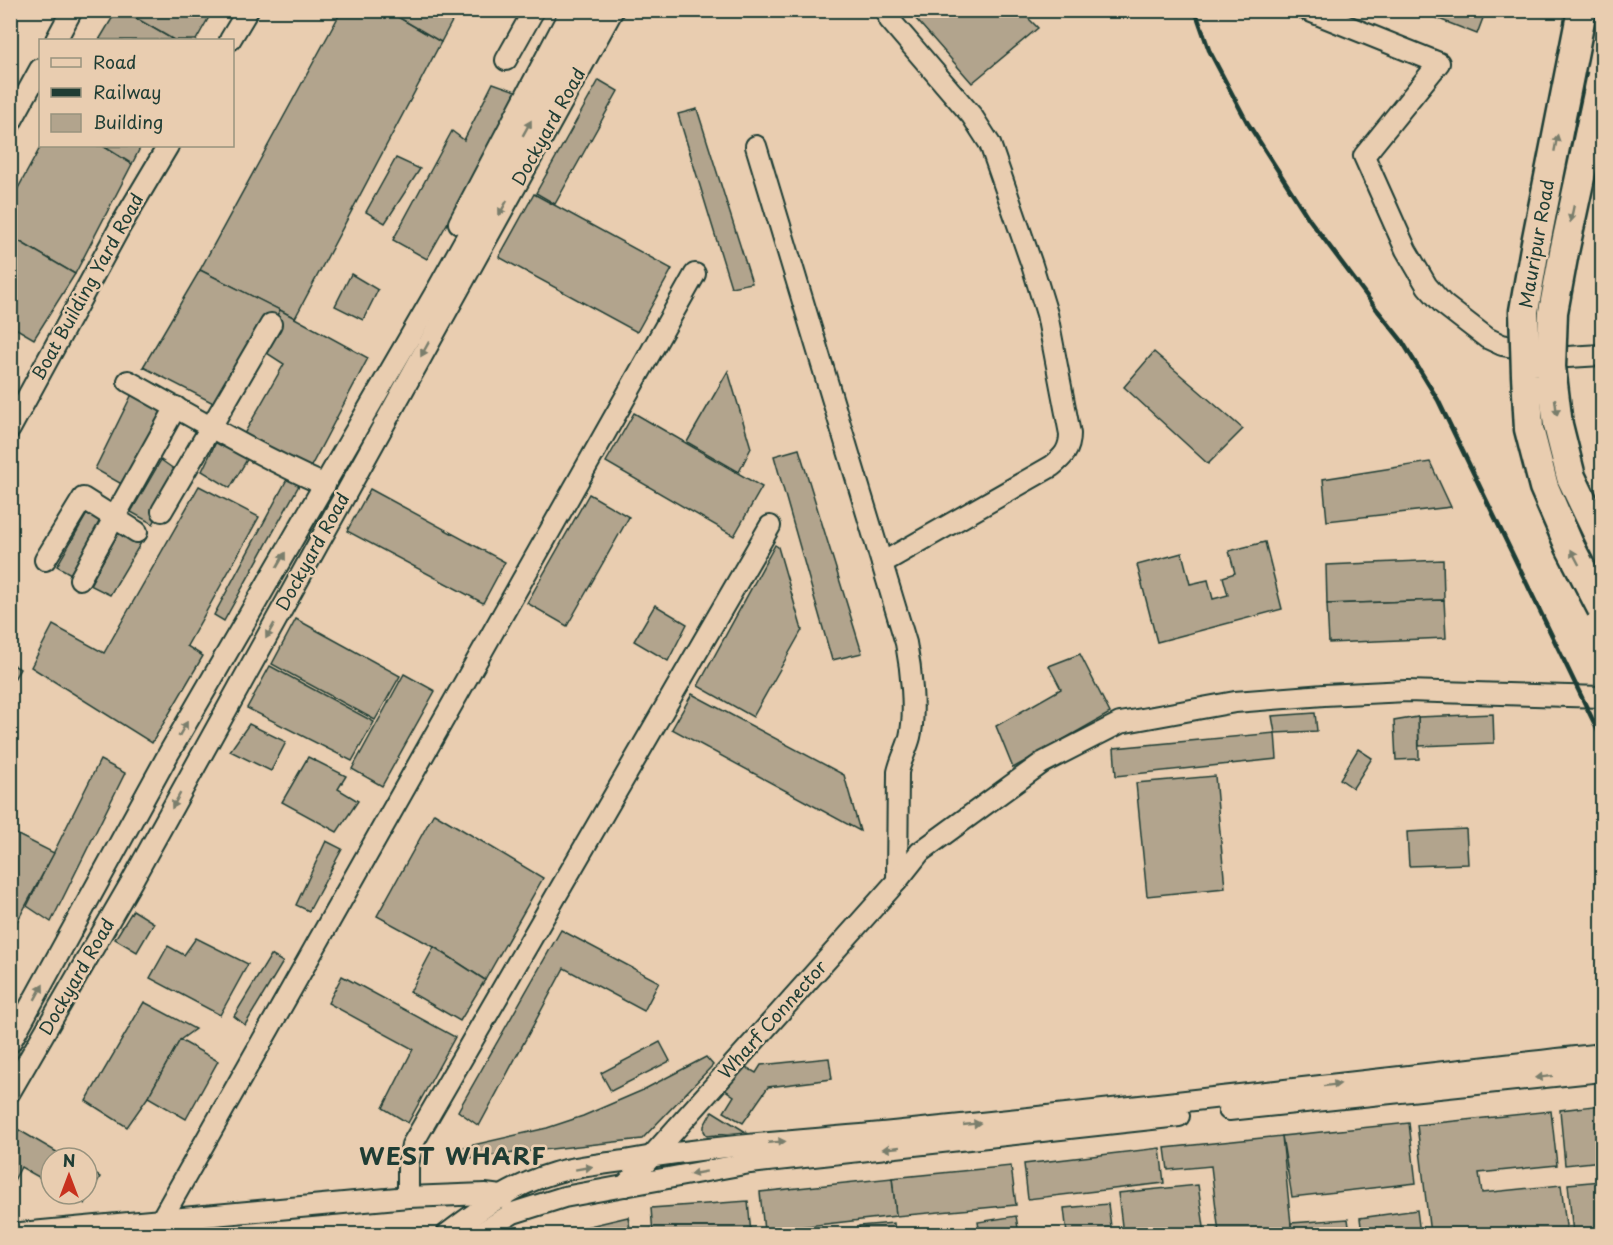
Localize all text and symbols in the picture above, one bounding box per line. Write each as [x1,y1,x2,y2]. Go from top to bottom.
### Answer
legend [39,39,234,147]
text: Road [93,48,137,75]
street label: Dockyard Road [504,62,591,190]
text: Railway [93,78,161,105]
text: Building [93,108,163,135]
one-way arrow [522,120,532,137]
one-way arrow [1552,133,1561,152]
street label: Mauripur Road [1511,177,1560,310]
street label: Boat Building Yard Road [24,188,149,385]
one-way arrow [498,200,508,217]
one-way arrow [1567,205,1577,223]
one-way arrow [420,341,430,358]
one-way arrow [1551,398,1560,417]
street label: Dockyard Road [268,487,355,615]
one-way arrow [1570,548,1580,565]
one-way arrow [276,551,286,568]
one-way arrow [265,622,275,639]
one-way arrow [178,721,189,737]
one-way arrow [171,793,181,810]
street label: Dockyard Road [31,913,120,1040]
street label: Wharf Connector [711,953,833,1084]
one-way arrow [34,983,44,1000]
one-way arrow [1535,1073,1554,1082]
one-way arrow [1323,1080,1342,1090]
one-way arrow [962,1119,981,1129]
district label: WEST WHARF [359,1137,547,1173]
one-way arrow [768,1137,787,1147]
one-way arrow [882,1143,901,1152]
north arrow [39,1146,99,1206]
text: N [63,1148,75,1172]
one-way arrow [575,1163,594,1172]
one-way arrow [688,1168,707,1177]

